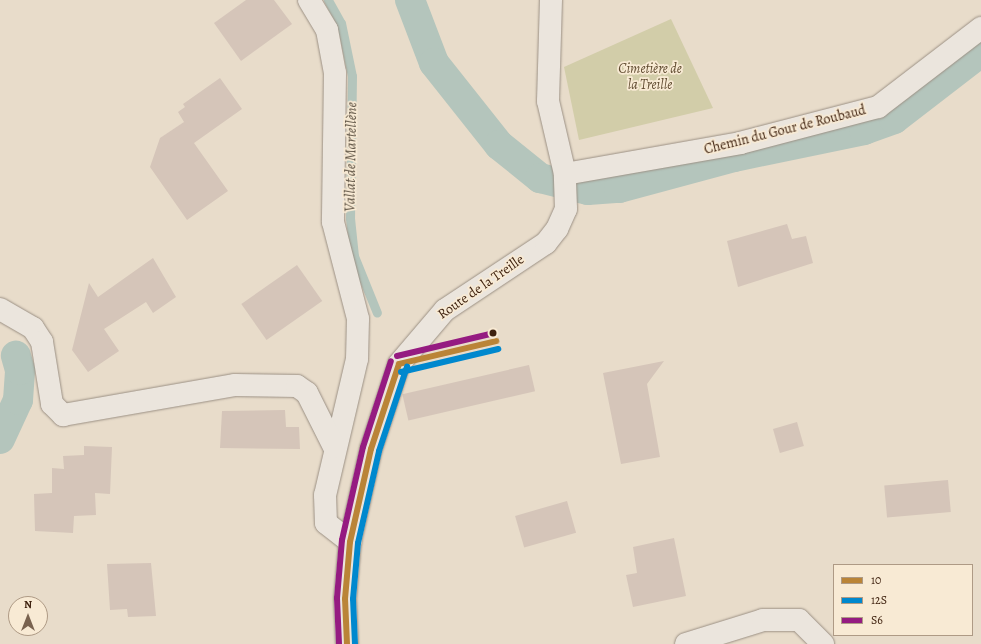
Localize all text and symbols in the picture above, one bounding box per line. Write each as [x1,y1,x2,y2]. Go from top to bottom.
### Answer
park label: Cimetière de la Treille [618,61,682,94]
water label: Vallat de Martellène [341,102,361,212]
street label: Chemin du Gour de Roubaud [702,102,868,158]
street label: Route de la Treille [435,251,527,323]
unlabelled marker [488,328,498,338]
legend [833,564,973,636]
text: 10 [871,572,882,588]
text: 12S [871,592,887,608]
north arrow [8,596,48,636]
text: N [24,597,32,612]
text: S6 [871,612,883,628]

